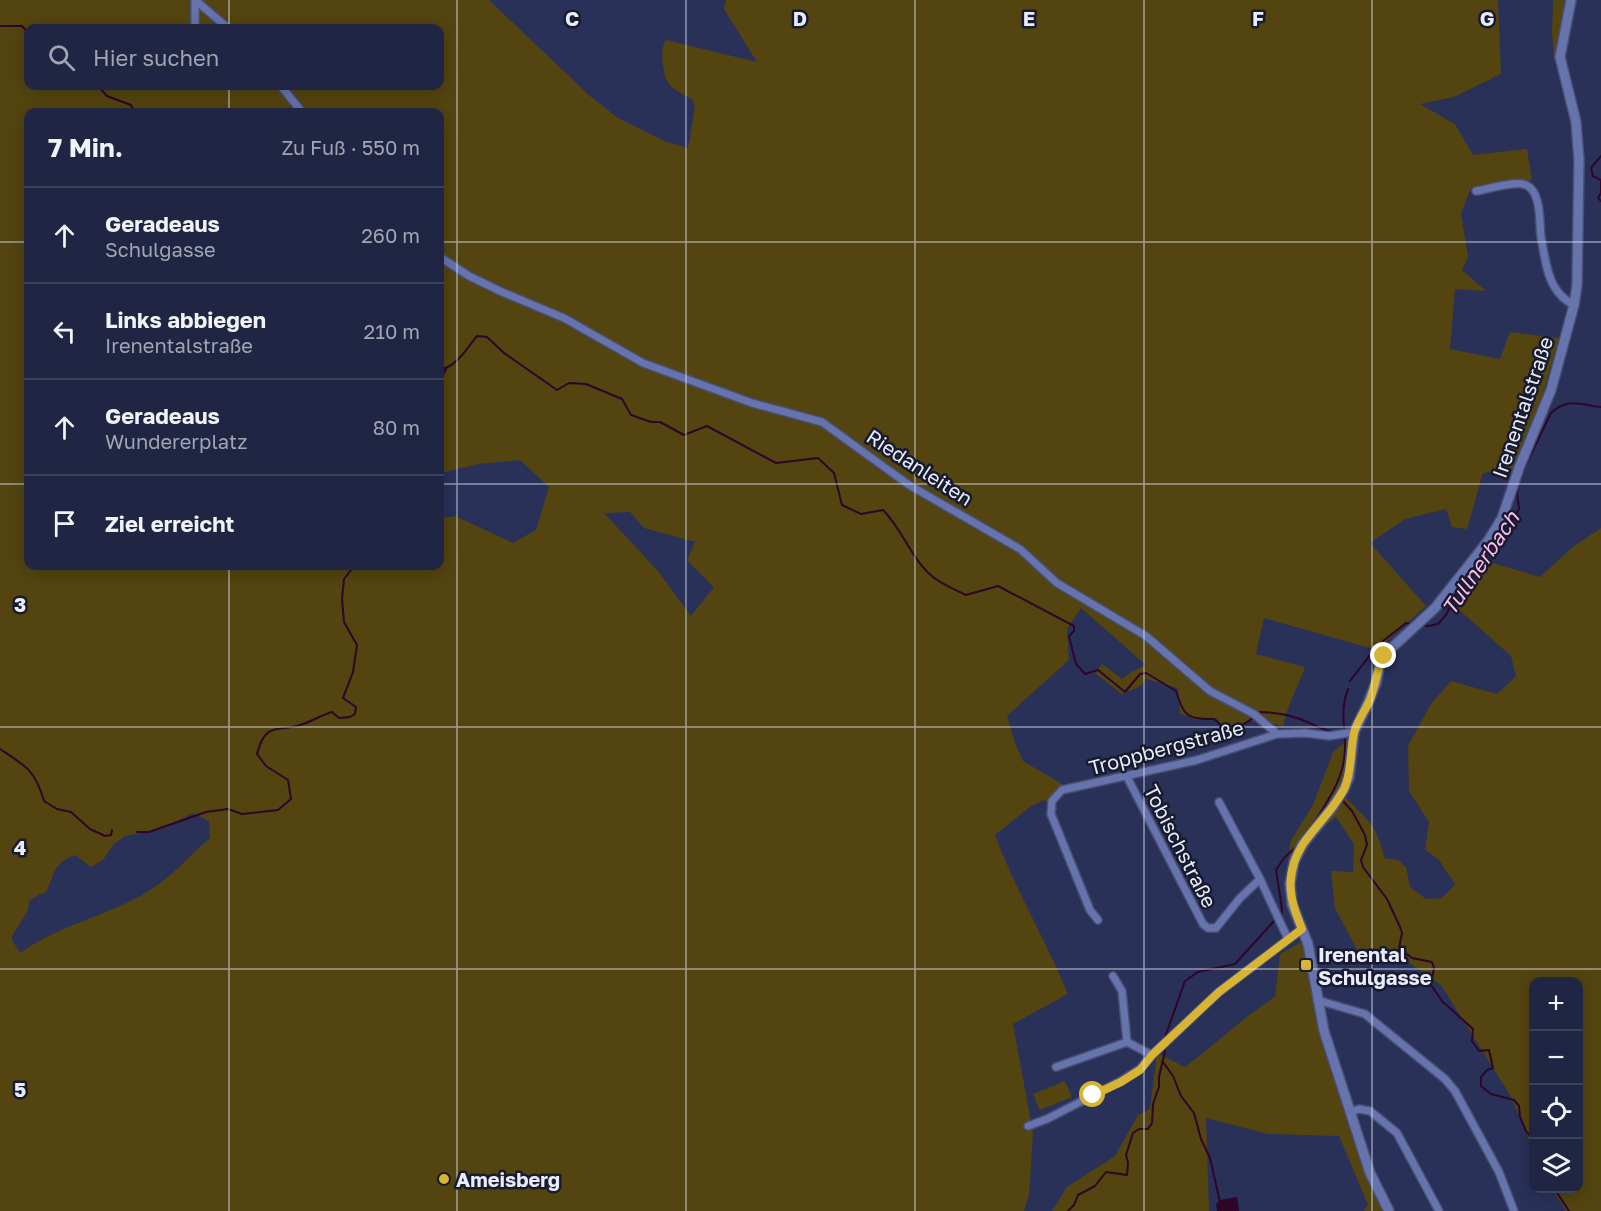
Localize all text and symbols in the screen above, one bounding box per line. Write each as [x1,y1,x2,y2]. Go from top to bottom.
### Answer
text: C [565,6,579,30]
text: D [793,6,807,30]
text: E [1023,6,1035,30]
text: F [1252,6,1264,30]
text: G [1480,6,1494,30]
search box [24,24,444,90]
icon: search [45,41,78,74]
text: Hier suchen [93,44,219,71]
text: 7 Min. [48,132,123,163]
text: Zu Fuß · 550 m [281,135,420,159]
text: Geradeaus [105,210,220,237]
icon: ahead [48,219,81,252]
text: 260 m [361,223,420,247]
text: Schulgasse [105,237,216,261]
text: Links abbiegen [105,306,266,333]
icon: left [48,315,81,348]
text: 210 m [364,319,420,343]
text: Irenentalstraße [105,333,253,357]
street label: Irenentalstraße [1487,333,1557,481]
text: Geradeaus [105,402,220,429]
icon: ahead [48,411,81,444]
text: 80 m [373,415,420,439]
street label: Riedanleiten [863,424,977,510]
text: Wundererplatz [105,429,248,453]
water label: Tullnerbach [1436,505,1525,620]
icon: arrive [48,507,81,540]
text: Ziel erreicht [105,510,234,537]
text: 3 [14,592,26,616]
route end [1370,642,1396,668]
street label: Troppbergstraße [1086,715,1246,779]
street label: Tobischstraße [1140,781,1222,911]
text: 4 [14,835,26,859]
place label: Irenental Schulgasse [1318,942,1432,989]
marker: Irenental Schulgasse [1299,958,1313,972]
map controls [1529,977,1583,1193]
button: + [1529,977,1583,1031]
button: − [1529,1031,1583,1085]
text: 5 [14,1077,26,1101]
route start [1079,1081,1105,1107]
button: locate [1529,1085,1583,1139]
button: layers [1529,1139,1583,1193]
place label: Ameisberg [456,1167,560,1191]
marker: Ameisberg [437,1172,451,1186]

